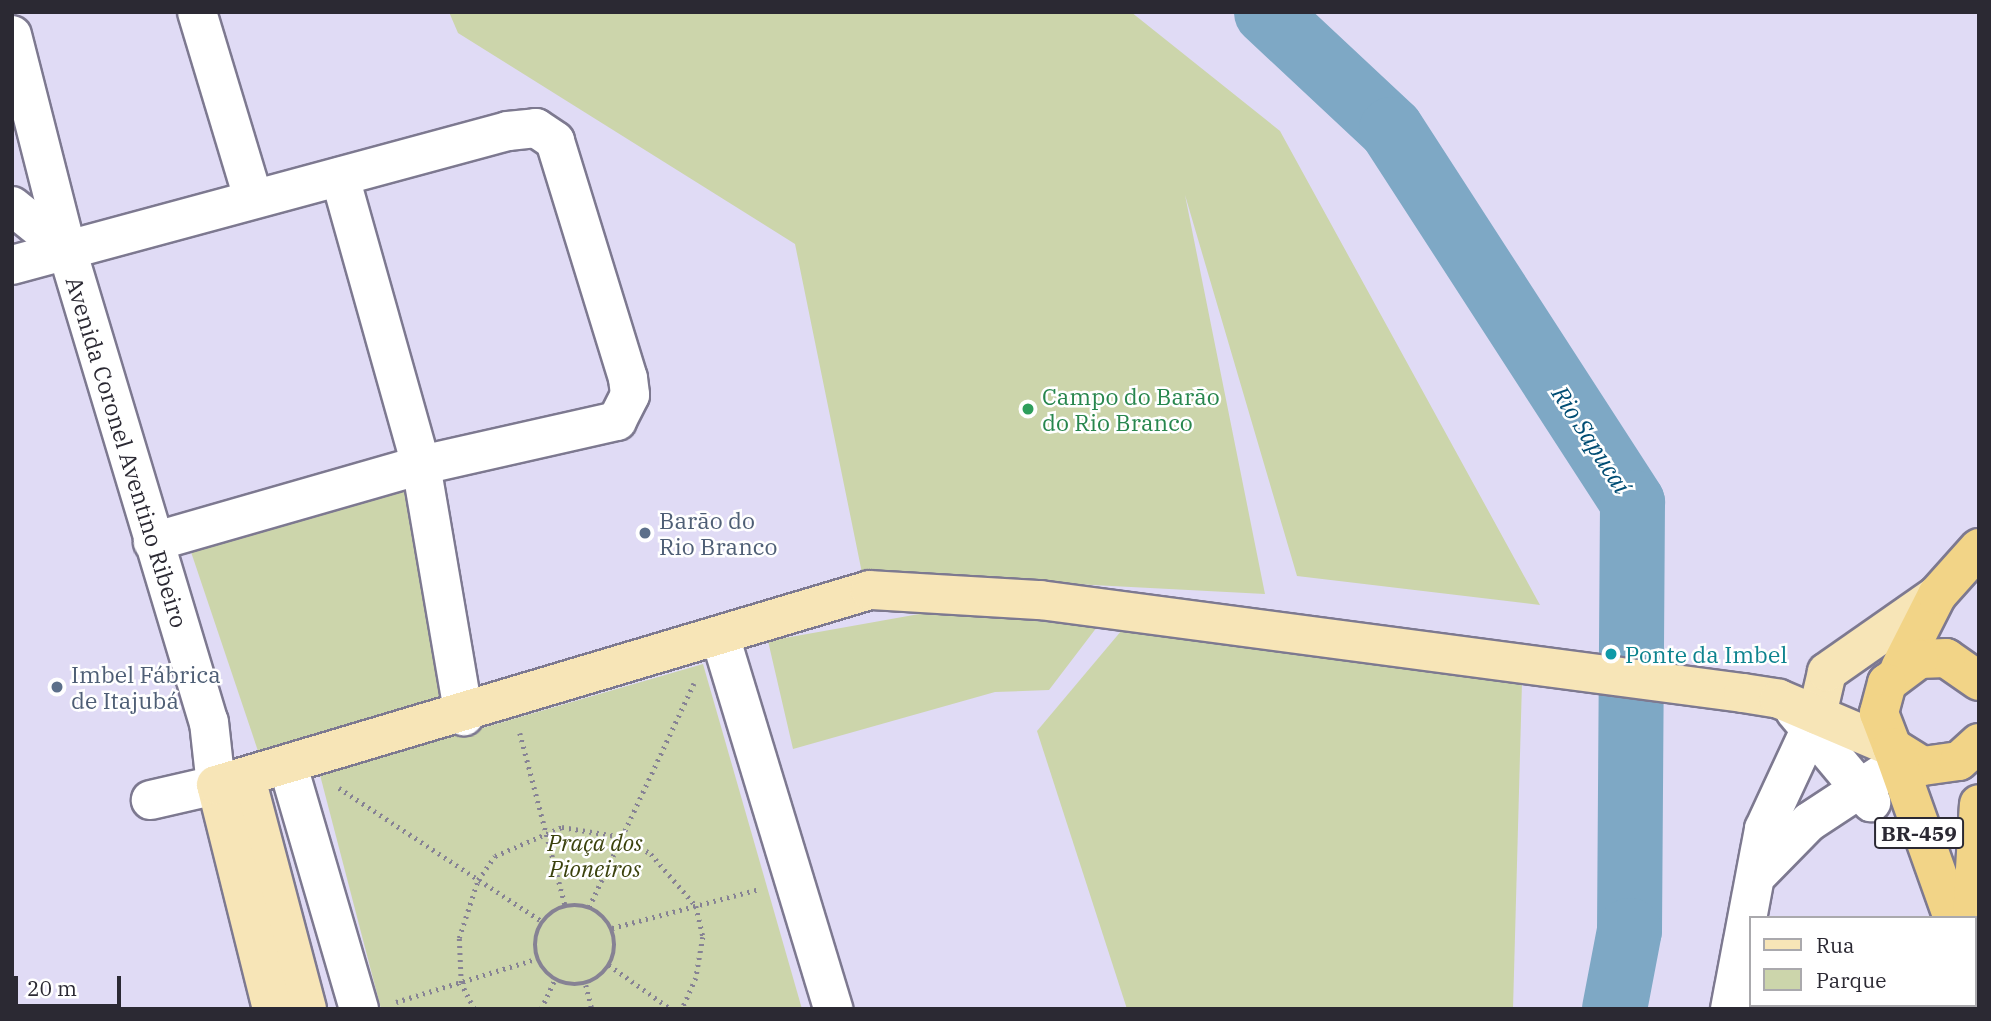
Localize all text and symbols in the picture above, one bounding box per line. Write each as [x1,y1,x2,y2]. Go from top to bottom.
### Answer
street label: Avenida Coronel Aventino Ribeiro [60,273,194,631]
water label: Rio Sapucaí [1546,381,1636,499]
place label: Campo do Barão do Rio Branco [1042,382,1220,436]
marker: Campo do Barão do Rio Branco [1020,401,1036,417]
place label: Barão do Rio Branco [659,506,777,560]
marker: Barão do Rio Branco [637,525,653,541]
place label: Ponte da Imbel [1625,640,1787,668]
marker: Ponte da Imbel [1603,646,1619,662]
place label: Imbel Fábrica de Itajubá [71,660,221,714]
marker: Imbel Fábrica de Itajubá [49,679,65,695]
road number: BR-459 [1874,816,1965,850]
park label: Praça dos Pioneiros [547,828,643,882]
legend [1750,916,1977,1007]
text: Rua [1816,931,1854,959]
scale bar [18,962,124,1006]
text: Parque [1816,966,1886,994]
text: 20 m [27,974,77,1002]

